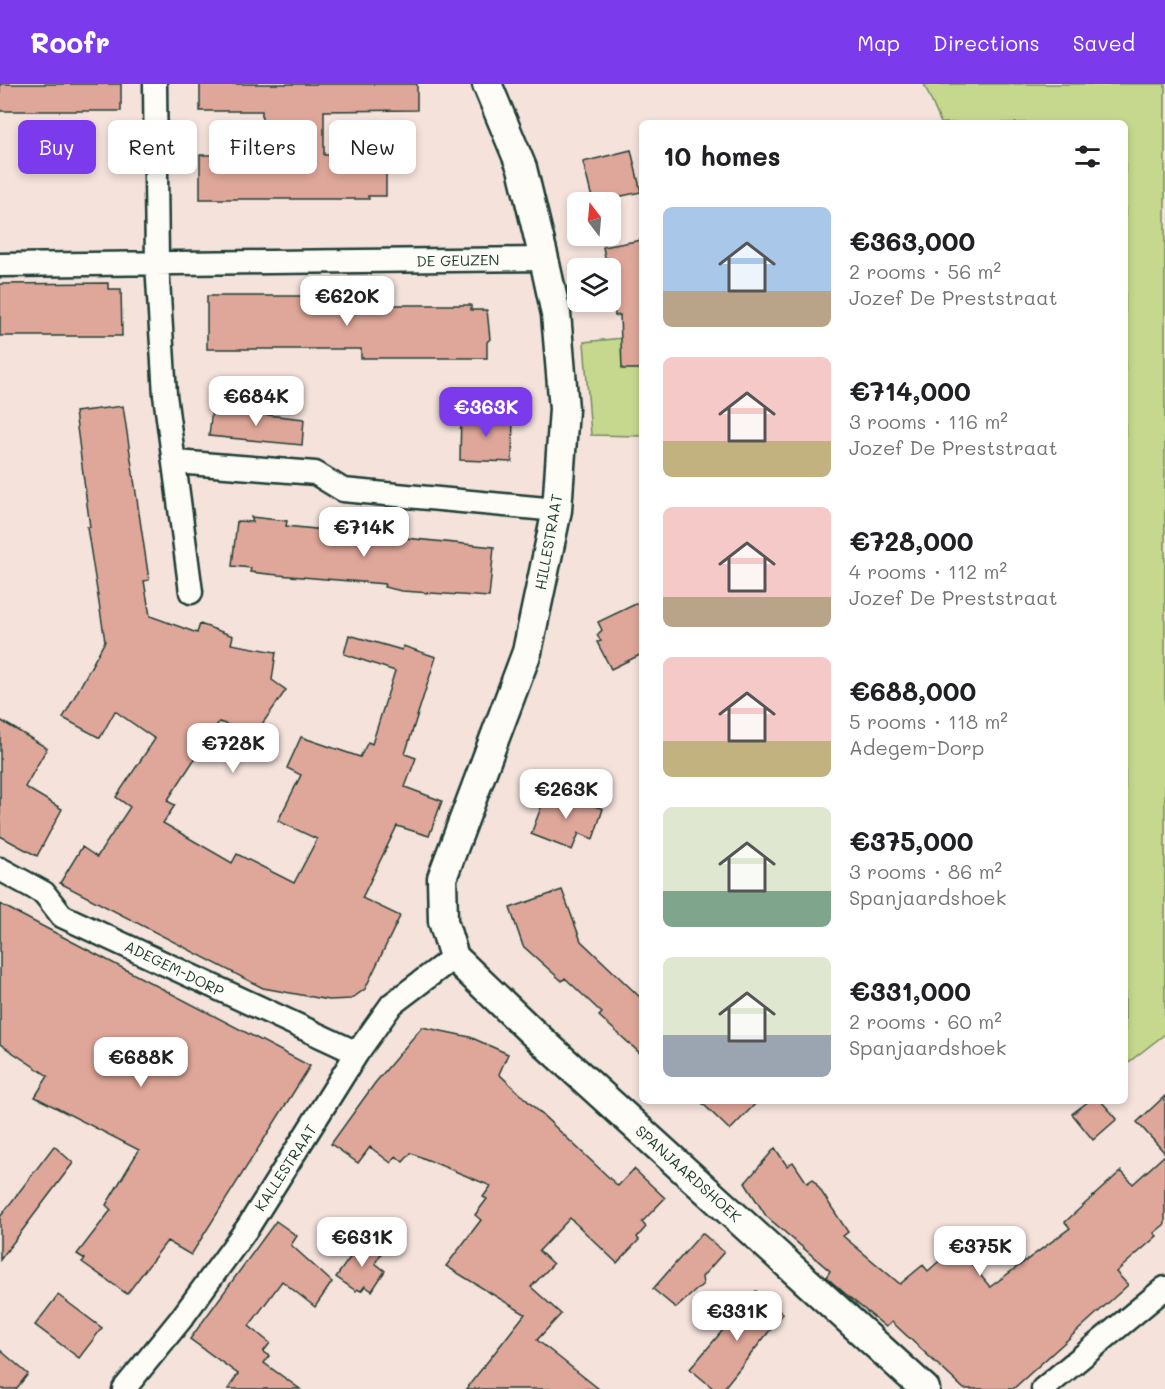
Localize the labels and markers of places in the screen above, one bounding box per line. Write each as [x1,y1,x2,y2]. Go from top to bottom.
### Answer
pin: €620K [305,276,389,327]
pin: €684K [214,376,298,427]
pin: €363K [444,387,528,438]
pin: €714K [322,507,406,558]
pin: €728K [191,723,275,774]
pin: €263K [524,769,608,820]
pin: €688K [99,1037,183,1088]
pin: €631K [320,1217,404,1268]
pin: €375K [938,1226,1022,1277]
pin: €331K [695,1291,779,1342]

